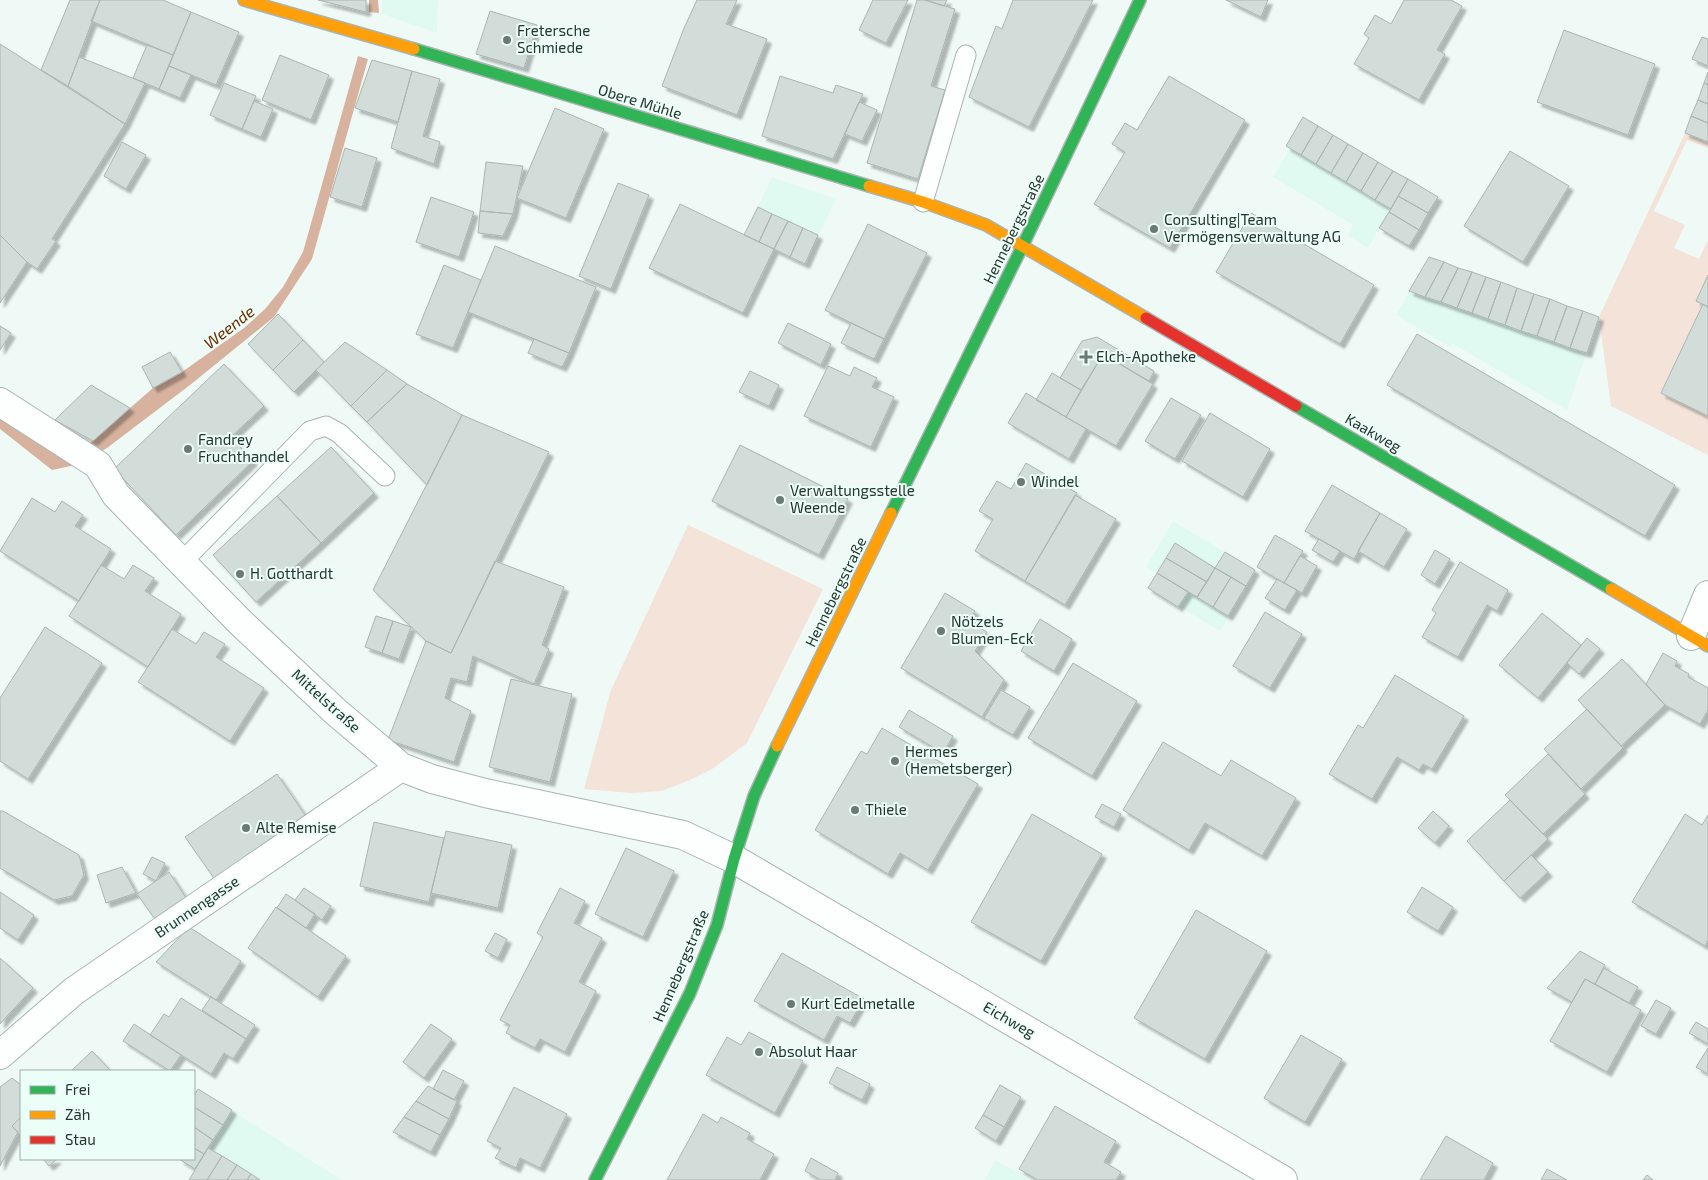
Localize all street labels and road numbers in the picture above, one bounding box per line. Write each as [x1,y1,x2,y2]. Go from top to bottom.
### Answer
street label: Obere Mühle [596,80,684,122]
street label: Hennebergstraße [979,171,1048,287]
street label: Kaakweg [1342,409,1405,456]
street label: Hennebergstraße [801,534,870,650]
street label: Mittelstraße [288,665,365,736]
street label: Brunnengasse [151,871,242,941]
street label: Hennebergstraße [648,907,712,1024]
street label: Eichweg [980,997,1039,1041]

